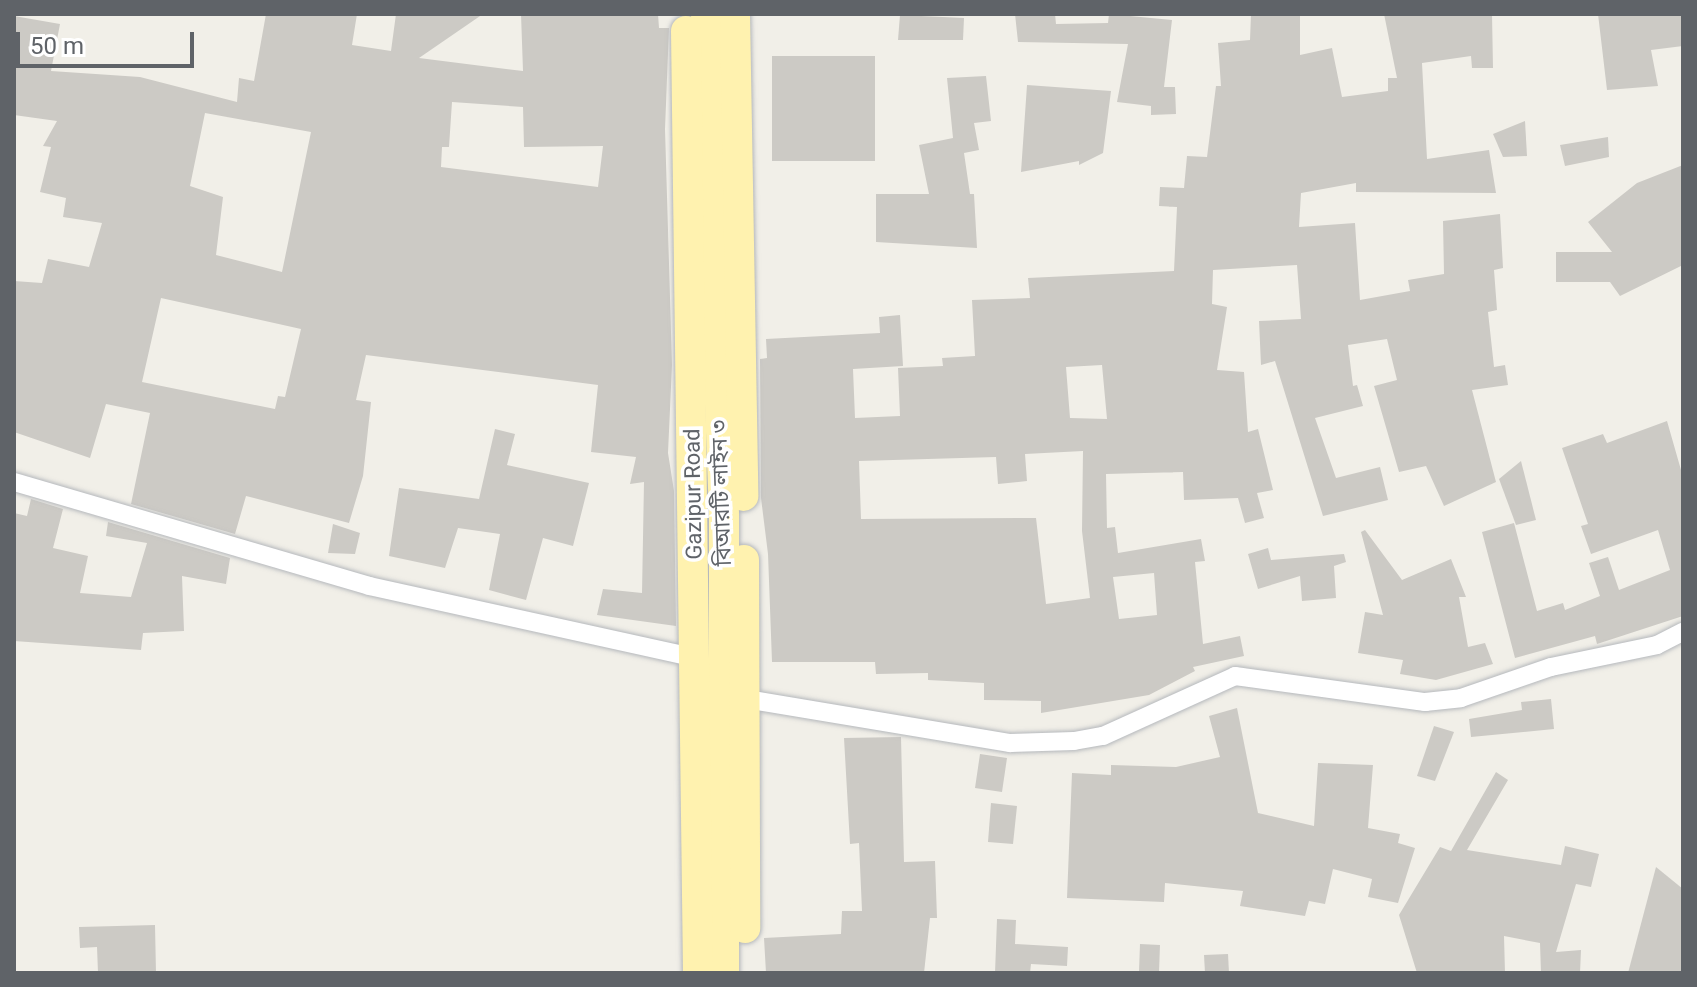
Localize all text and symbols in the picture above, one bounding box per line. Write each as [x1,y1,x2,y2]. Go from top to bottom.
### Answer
scale bar [20,16,198,66]
text: 50 m [30,32,84,60]
street label: বিআরটি লাইন ৩ [705,419,737,567]
street label: Gazipur Road [679,428,707,560]

